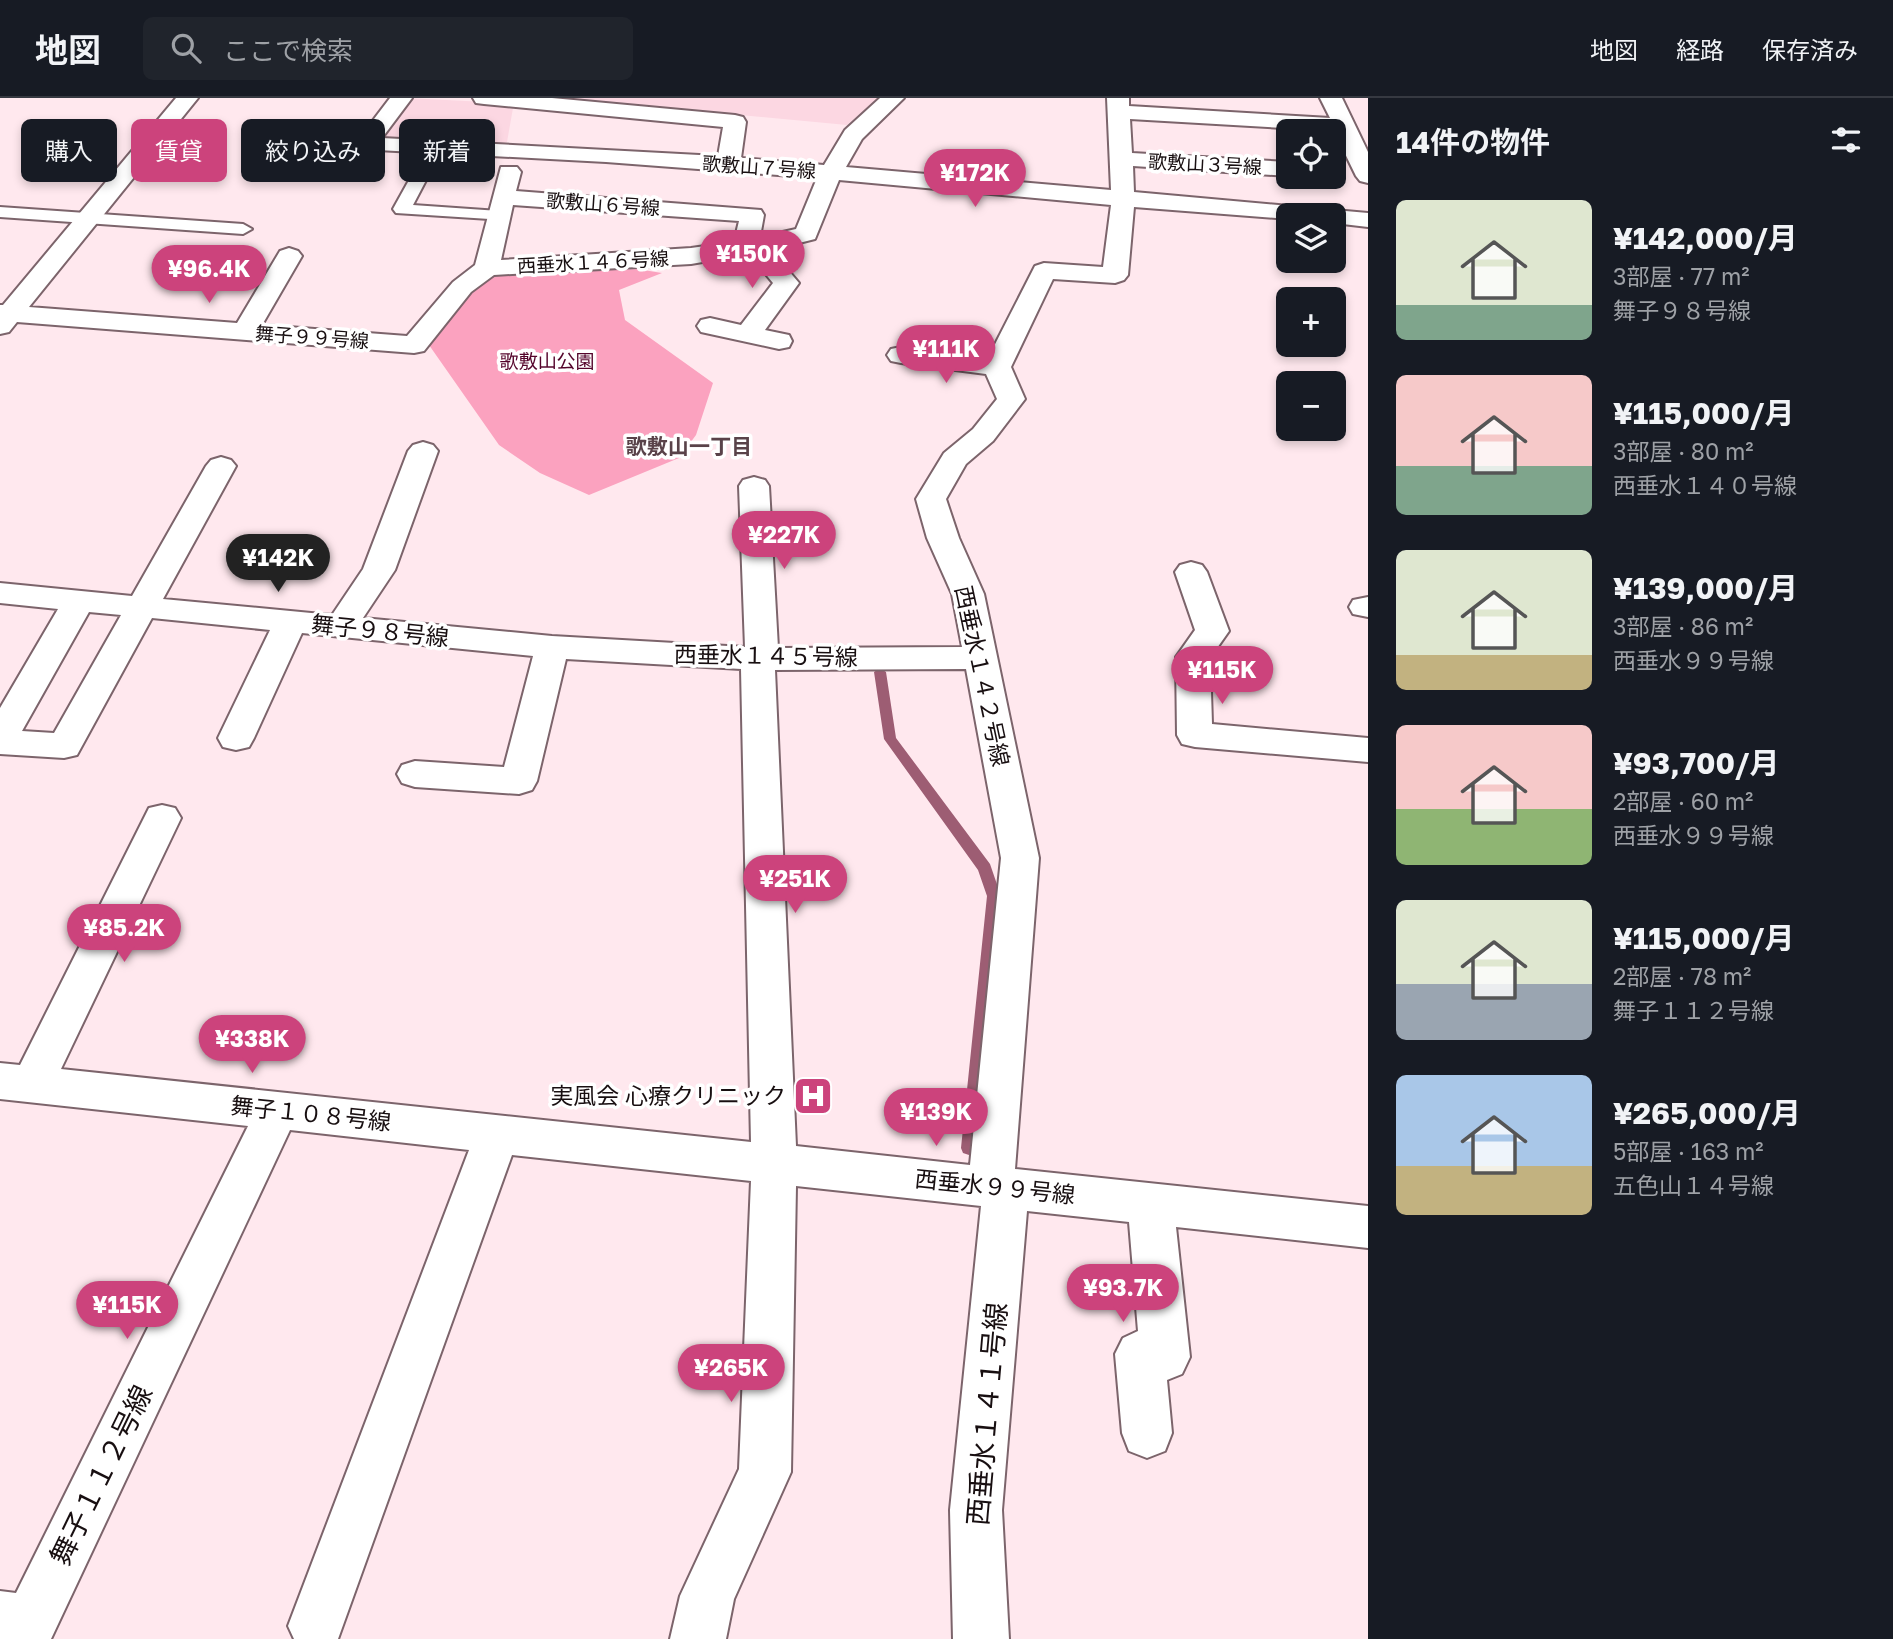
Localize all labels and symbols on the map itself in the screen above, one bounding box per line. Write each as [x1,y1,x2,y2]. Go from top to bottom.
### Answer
street label: 歌敷山３号線 [1147,149,1263,178]
pin: ¥172K [926,150,1024,209]
street label: 歌敷山７号線 [701,151,817,182]
street label: 歌敷山６号線 [545,188,661,219]
pin: ¥150K [703,230,801,290]
pin: ¥96.4K [152,246,266,305]
street label: 西垂水１４６号線 [516,246,669,277]
street label: 舞子９９号線 [254,321,370,352]
pin: ¥111K [897,326,995,385]
park label: 歌敷山公園 [499,349,595,372]
district label: 歌敷山一丁目 [626,433,752,459]
pin: ¥227K [735,512,833,571]
pin: ¥142K [229,534,327,594]
street label: 西垂水１４２号線 [950,583,1016,769]
street label: 舞子９８号線 [310,609,450,651]
street label: 西垂水１４５号線 [674,639,858,671]
pin: ¥115K [1173,646,1271,706]
pin: ¥251K [746,856,844,915]
pin: ¥85.2K [67,904,181,964]
pin: ¥338K [203,1016,301,1075]
hospital icon: 実風会 心療クリニック [792,1075,834,1117]
place label: 実風会 心療クリニック [550,1081,786,1109]
pin: ¥139K [887,1088,985,1148]
street label: 舞子１０８号線 [230,1091,393,1135]
street label: 西垂水９９号線 [914,1164,1077,1208]
pin: ¥93.7K [1066,1264,1180,1324]
pin: ¥115K [78,1282,176,1341]
street label: 西垂水１４１号線 [960,1301,1013,1527]
pin: ¥265K [682,1344,780,1404]
street label: 舞子１１２号線 [43,1379,158,1570]

